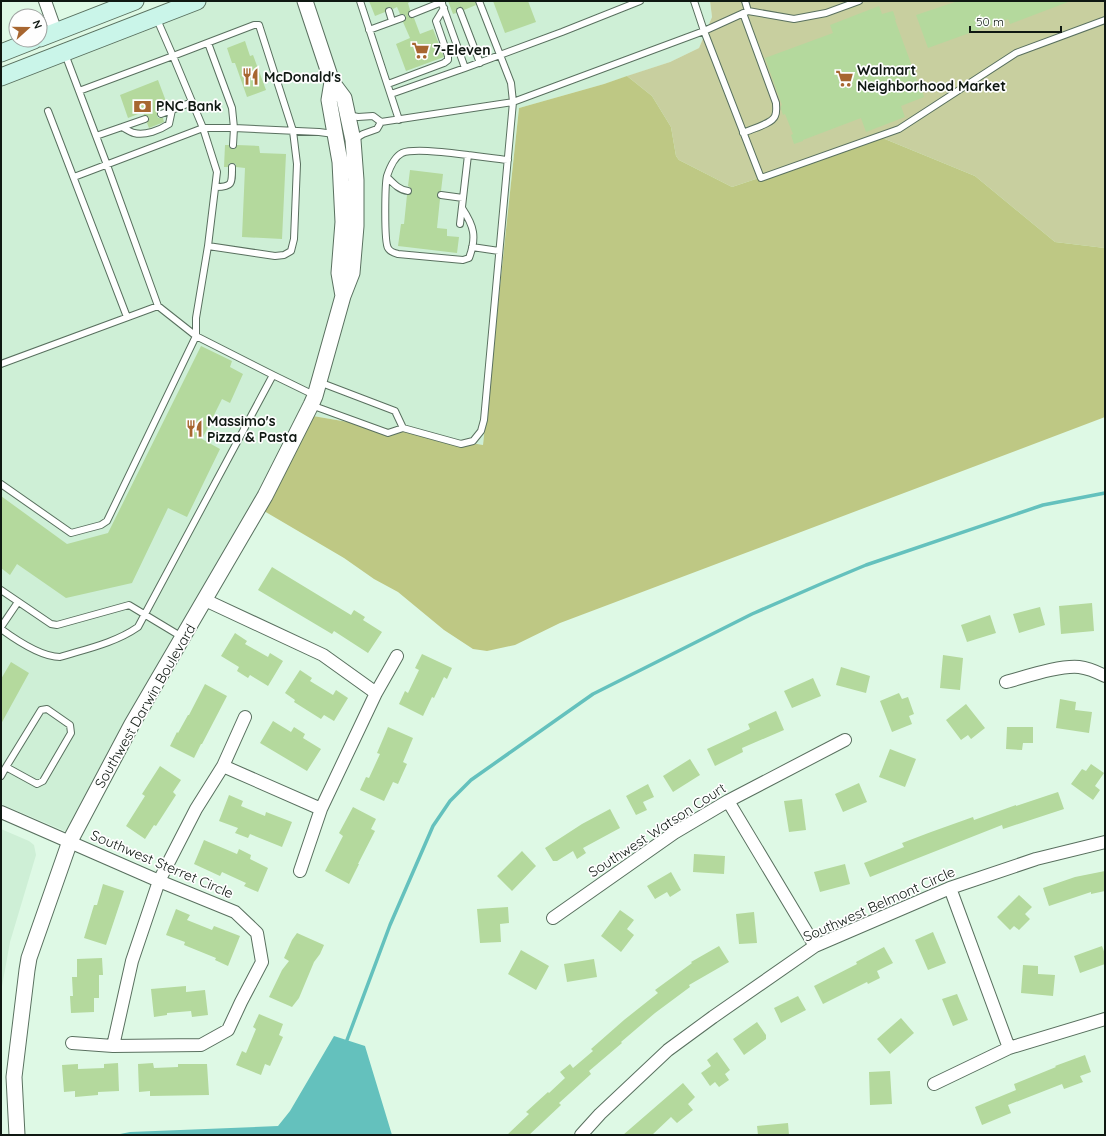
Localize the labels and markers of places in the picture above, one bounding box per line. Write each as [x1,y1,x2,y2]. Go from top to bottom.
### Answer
supermarket icon: 7-Eleven [410,40,430,60]
place label: 7-Eleven [433,41,490,59]
place label: Walmart Neighborhood Market [857,61,1006,95]
restaurant icon: McDonald's [241,67,261,87]
place label: McDonald's [264,68,341,86]
supermarket icon: Walmart Neighborhood Market [834,68,854,88]
bank icon: PNC Bank [133,96,153,116]
place label: PNC Bank [156,97,222,115]
place label: Massimo's Pizza & Pasta [207,412,297,446]
restaurant icon: Massimo's Pizza & Pasta [184,419,204,439]

